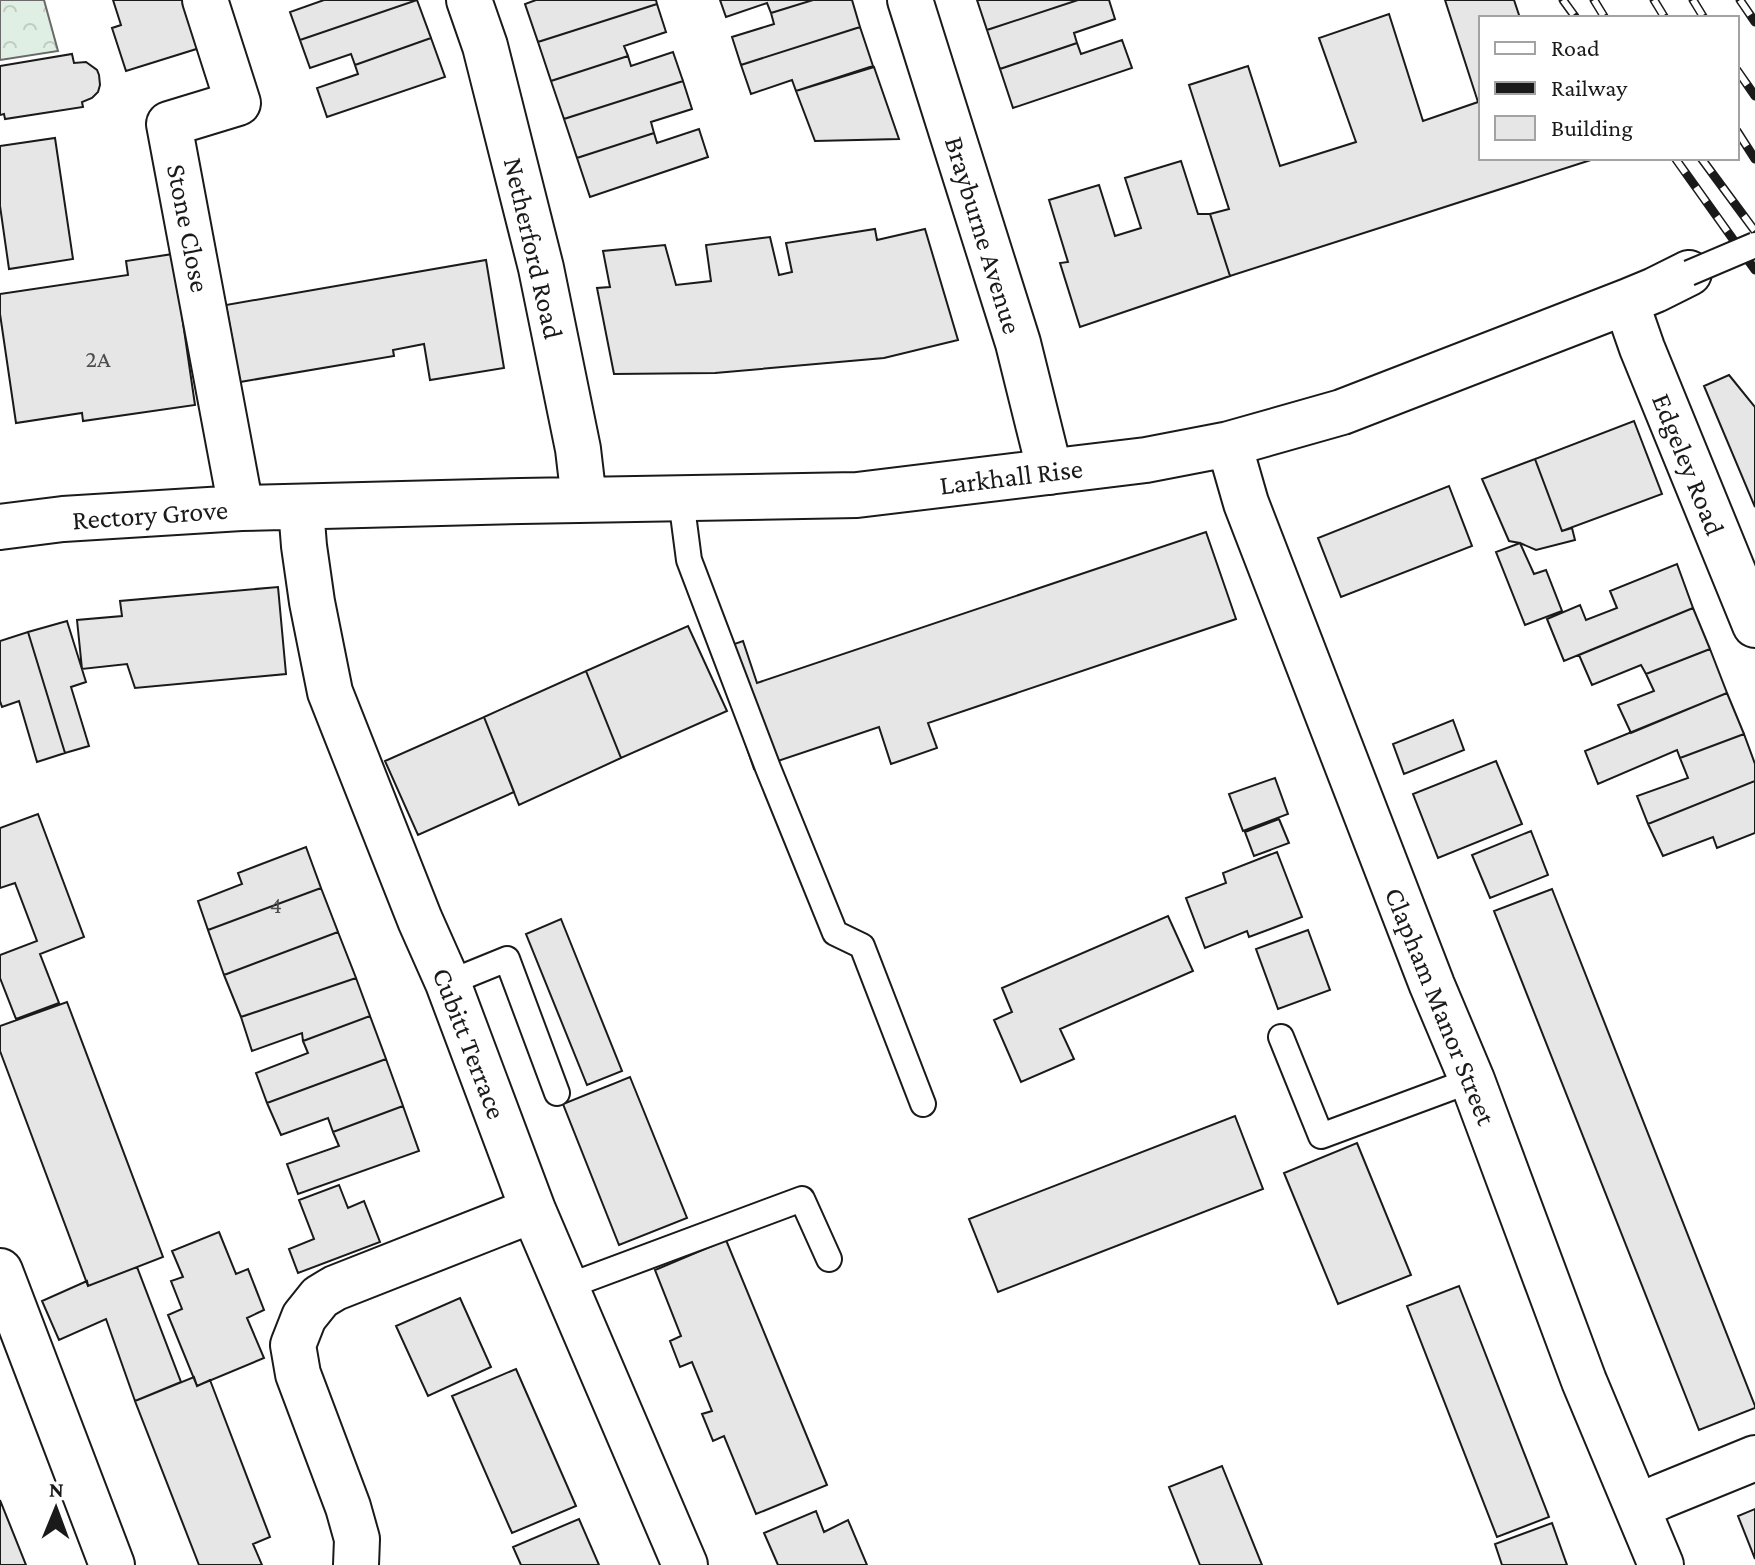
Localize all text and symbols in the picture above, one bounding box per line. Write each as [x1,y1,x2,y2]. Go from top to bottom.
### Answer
legend [1479,16,1739,160]
text: Road [1551,34,1600,61]
text: Railway [1551,74,1628,101]
text: Building [1551,114,1633,141]
street label: Brayburne Avenue [939,133,1028,337]
street label: Netherford Road [498,154,570,342]
street label: Stone Close [161,161,216,295]
house number: 2A [85,345,111,372]
street label: Edgeley Road [1646,389,1731,540]
street label: Larkhall Rise [938,452,1084,501]
street label: Rectory Grove [71,494,229,535]
street label: Clapham Manor Street [1379,883,1503,1130]
house number: 4 [270,891,282,918]
street label: Cubitt Terrace [427,963,513,1123]
north arrow [16,1469,96,1549]
text: N [49,1477,64,1502]

